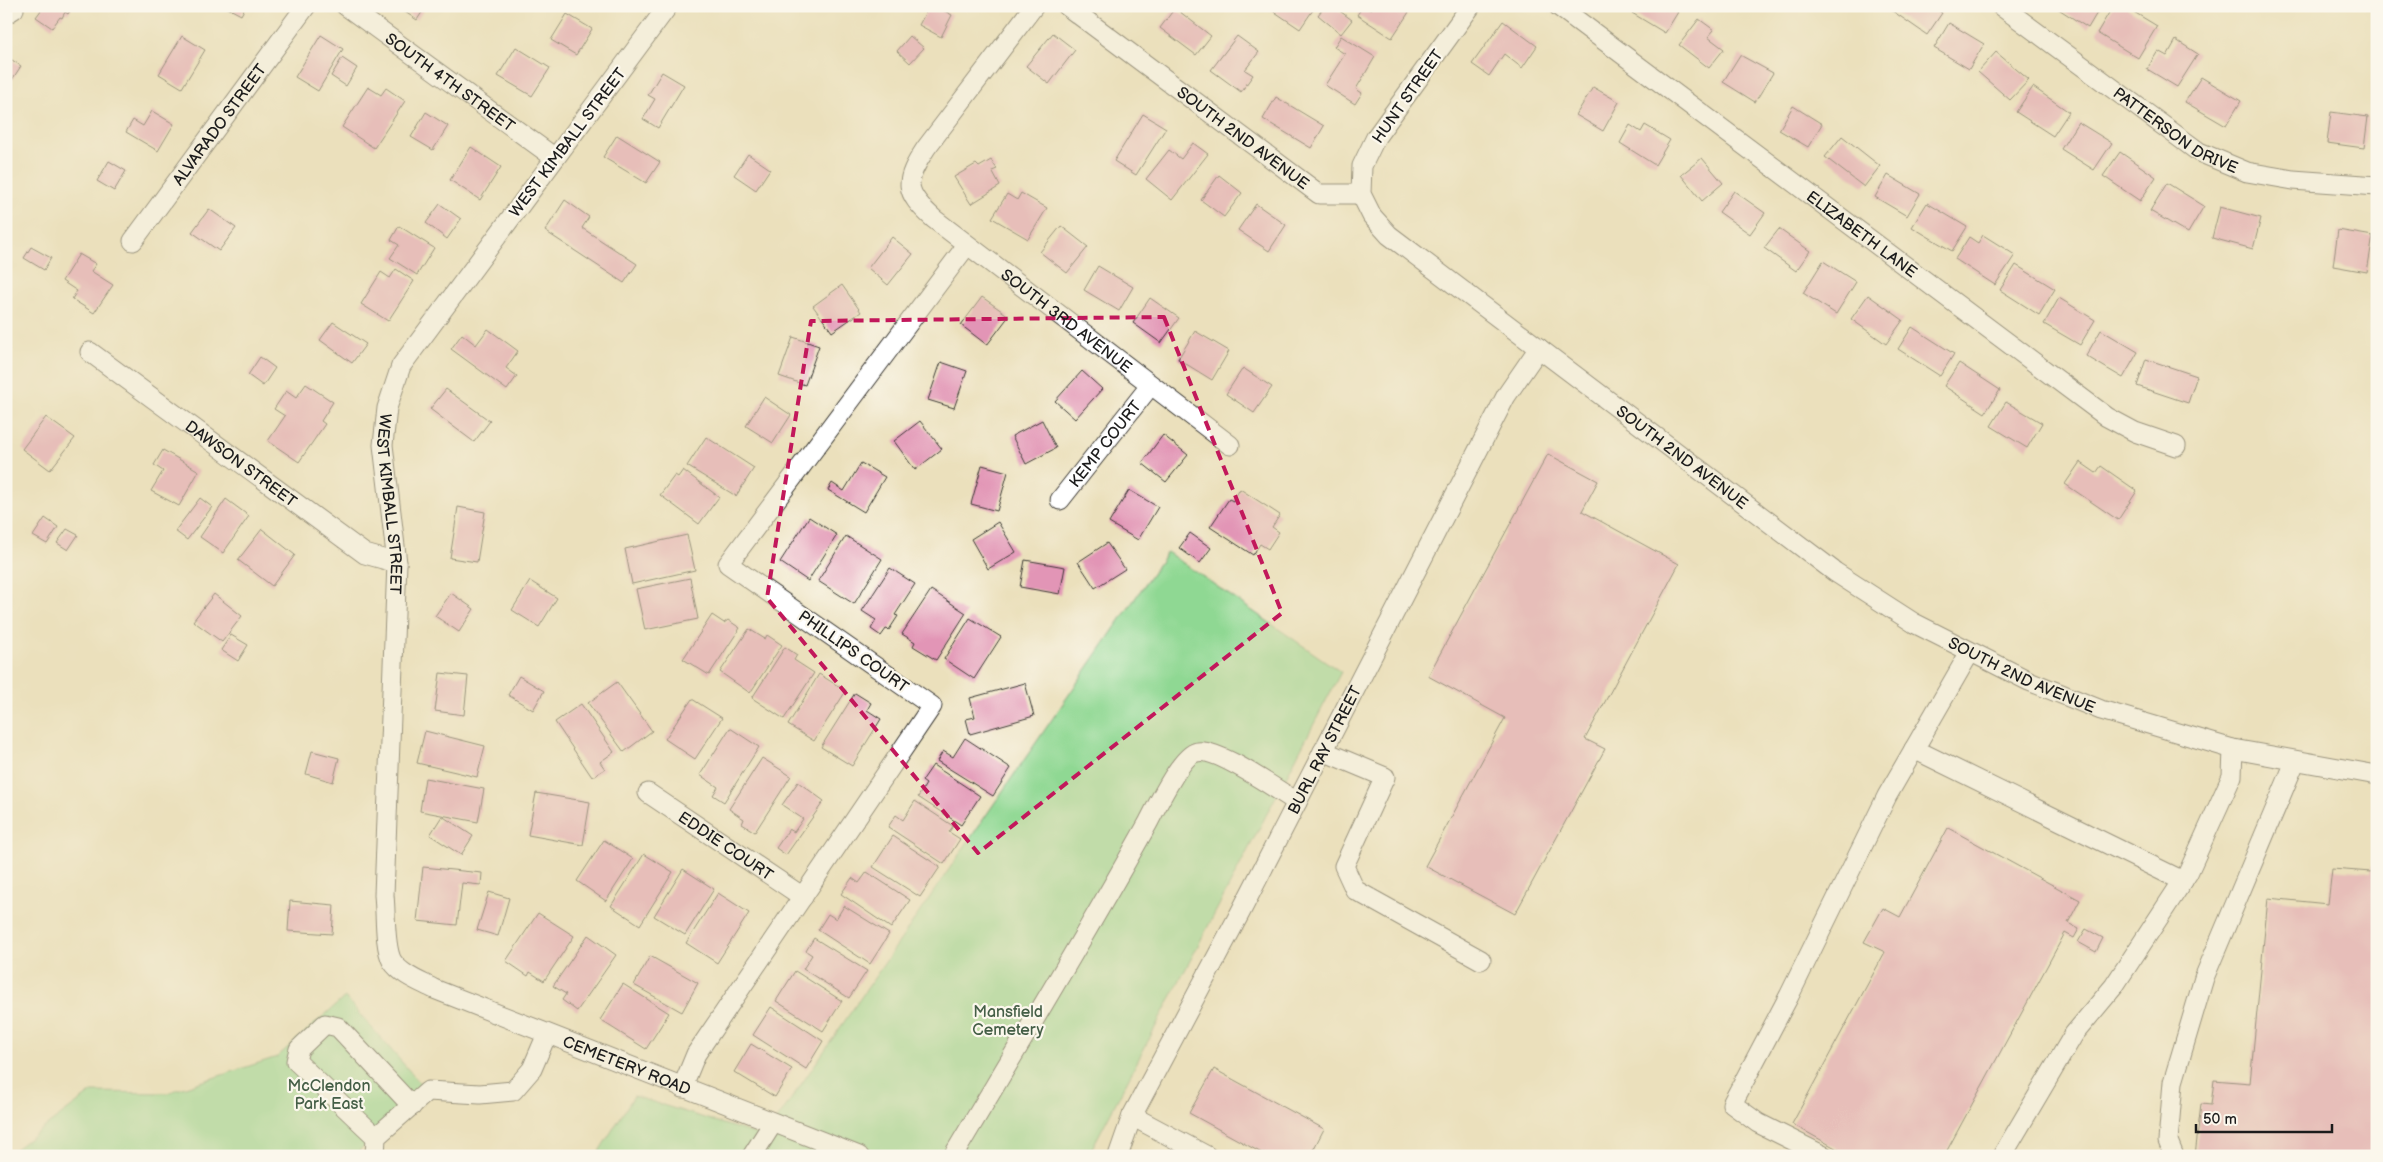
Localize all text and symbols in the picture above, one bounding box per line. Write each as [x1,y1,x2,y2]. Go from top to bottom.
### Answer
street label: SOUTH 4TH STREET [381,30,518,137]
street label: HUNT STREET [1369,46,1448,147]
street label: ALVARADO STREET [169,60,271,190]
street label: WEST KIMBALL STREET [506,64,631,221]
street label: SOUTH 2ND AVENUE [1173,83,1312,194]
street label: PATTERSON DRIVE [2109,84,2240,178]
street label: ELIZABETH LANE [1802,187,1920,282]
street label: SOUTH 3RD AVENUE [997,266,1135,378]
street label: KEMP COURT [1066,397,1146,492]
street label: SOUTH 2ND AVENUE [1612,402,1751,514]
street label: WEST KIMBALL STREET [372,412,405,595]
street label: DAWSON STREET [181,417,300,512]
street label: PHILLIPS COURT [794,607,912,698]
street label: SOUTH 2ND AVENUE [1945,634,2098,718]
street label: BURL RAY STREET [1284,683,1366,818]
street label: EDDIE COURT [674,808,777,885]
park label: Mansfield Cemetery [972,1003,1044,1040]
street label: CEMETERY ROAD [560,1032,693,1100]
park label: McClendon Park East [288,1077,370,1114]
scale bar [2196,1102,2332,1134]
text: 50 m [2203,1110,2237,1129]

